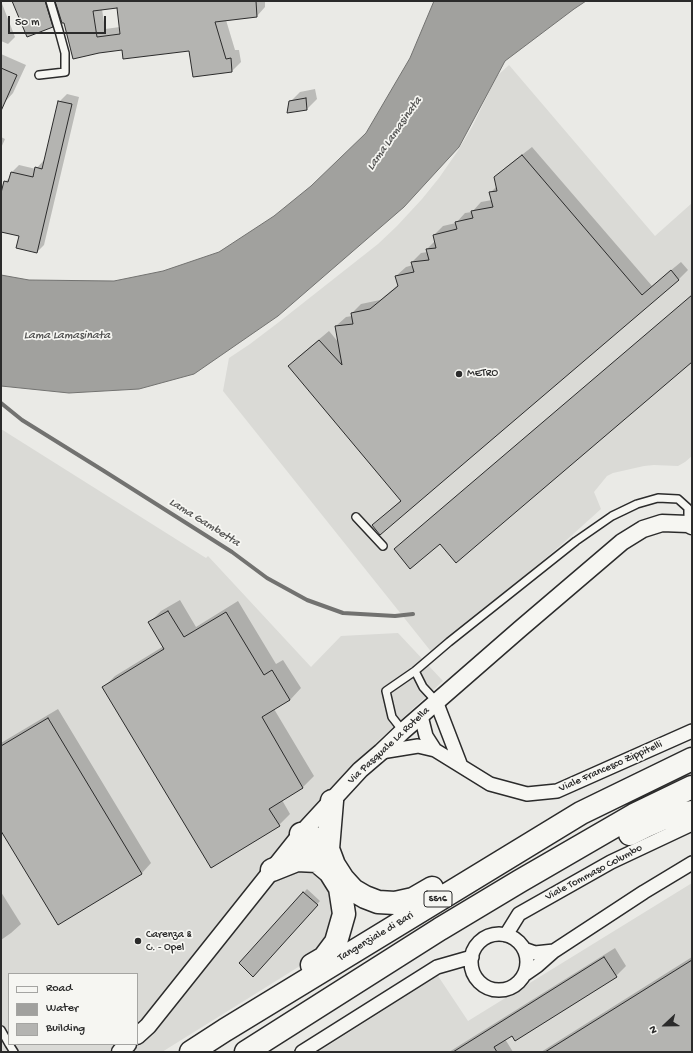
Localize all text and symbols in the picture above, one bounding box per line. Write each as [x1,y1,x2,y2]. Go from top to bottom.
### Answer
scale bar [10,8,108,34]
text: 50 m [15,16,40,30]
water label: Lama Lamasinata [364,95,426,173]
water label: Lama Lamasinata [24,329,110,343]
place label: METRO [467,367,498,381]
marker: METRO [454,369,464,379]
water label: Lama Gambetta [166,495,242,551]
street label: Via Pasquale La Rotella [345,705,433,787]
street label: Viale Francesco Zippitelli [557,738,665,796]
street label: Viale Tommaso Columbo [543,842,645,904]
road number: SS16 [424,891,452,907]
street label: Tangenziale di Bari [336,909,416,965]
place label: Carenza & C. - Opel [146,928,191,954]
marker: Carenza & C. - Opel [133,936,143,946]
legend [8,973,138,1045]
text: Road [46,982,72,996]
text: Water [46,1002,78,1016]
north arrow [645,1005,685,1045]
text: Building [46,1022,85,1036]
text: N [647,1024,661,1035]

